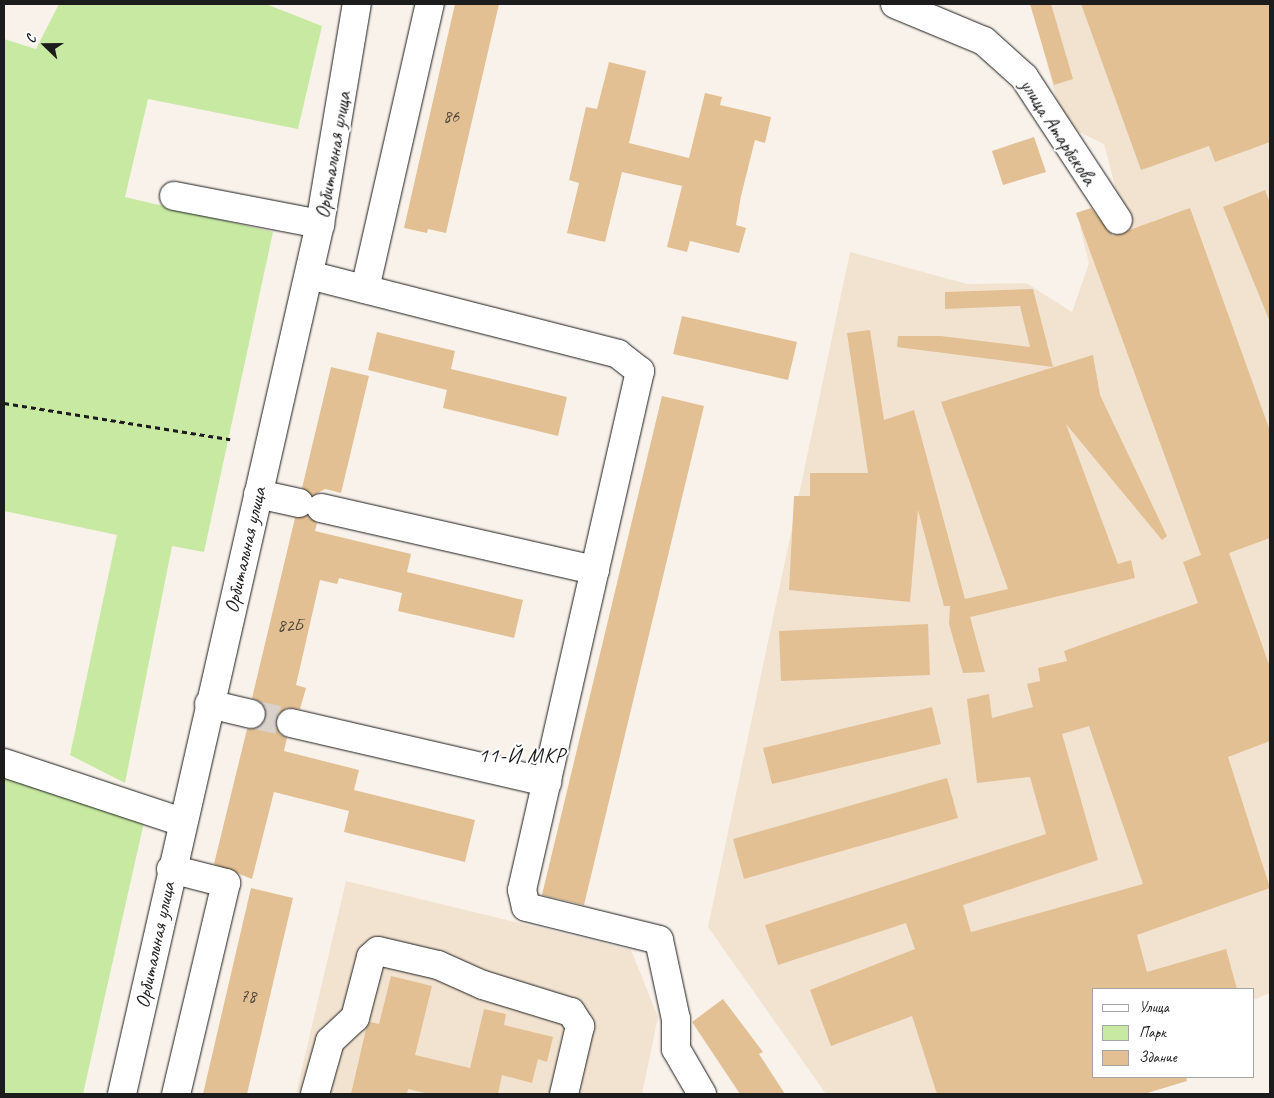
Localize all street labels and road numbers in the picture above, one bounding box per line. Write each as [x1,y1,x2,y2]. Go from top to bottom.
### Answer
street label: улица Атарбекова [1015,74,1101,190]
street label: Орбитальная улица [310,89,356,221]
street label: Орбитальная улица [219,484,271,616]
street label: Орбитальная улица [130,879,180,1011]

